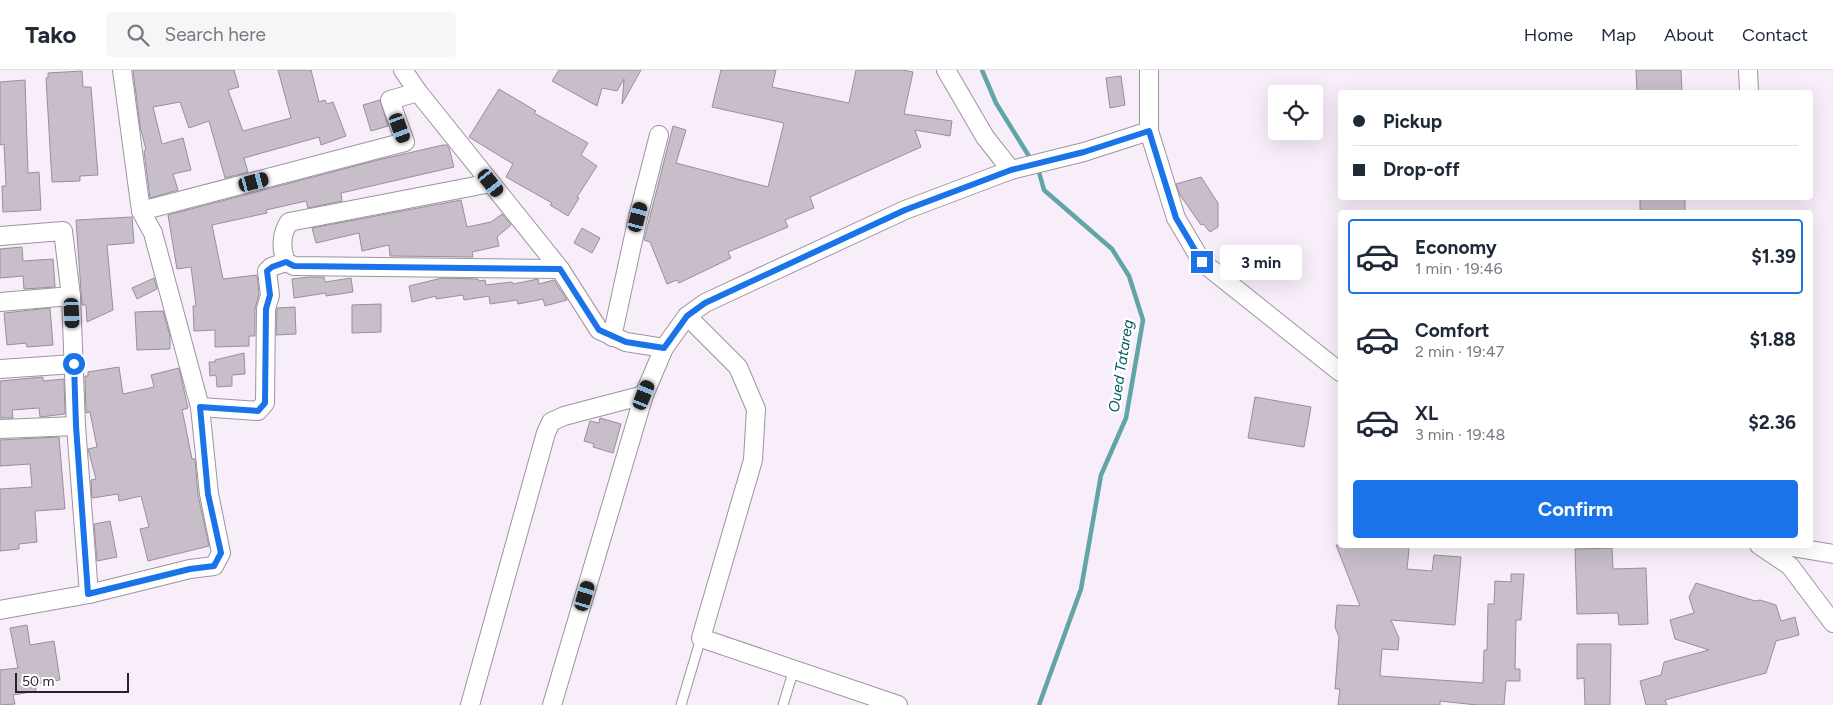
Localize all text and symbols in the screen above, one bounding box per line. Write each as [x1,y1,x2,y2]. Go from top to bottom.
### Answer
search box [106,12,456,57]
text: Tako [25,20,76,49]
icon: search [124,21,152,49]
text: Search here [164,23,266,46]
text: Home [1524,24,1573,46]
text: Map [1601,24,1636,46]
text: About [1664,24,1714,46]
text: Contact [1742,24,1808,46]
map controls [1268,85,1323,140]
button: locate [1268,85,1323,140]
text: Pickup [1383,110,1442,133]
car [387,111,412,145]
text: Drop-off [1383,158,1460,181]
car [475,167,506,199]
car [237,171,270,193]
car [626,201,649,233]
icon: car [1355,234,1400,279]
text: Economy [1415,236,1497,259]
callout: 3 min [1220,244,1302,280]
text: $1.39 [1751,245,1796,268]
route end [1191,251,1213,273]
text: 3 min [1241,253,1281,272]
text: 1 min · 19:46 [1415,259,1503,278]
car [63,298,80,328]
icon: car [1355,317,1400,362]
water label: Oued Tatareg [1105,318,1137,414]
text: Comfort [1415,319,1490,342]
text: $1.88 [1749,328,1796,351]
text: 2 min · 19:47 [1415,342,1504,361]
route start [63,353,85,375]
car [631,378,656,412]
icon: car [1355,400,1400,445]
text: XL [1415,402,1438,425]
text: $2.36 [1748,411,1796,434]
text: 3 min · 19:48 [1415,425,1505,444]
button: Confirm [1353,480,1798,538]
car [573,579,596,613]
scale bar [15,670,129,693]
text: 50 m [22,673,54,690]

